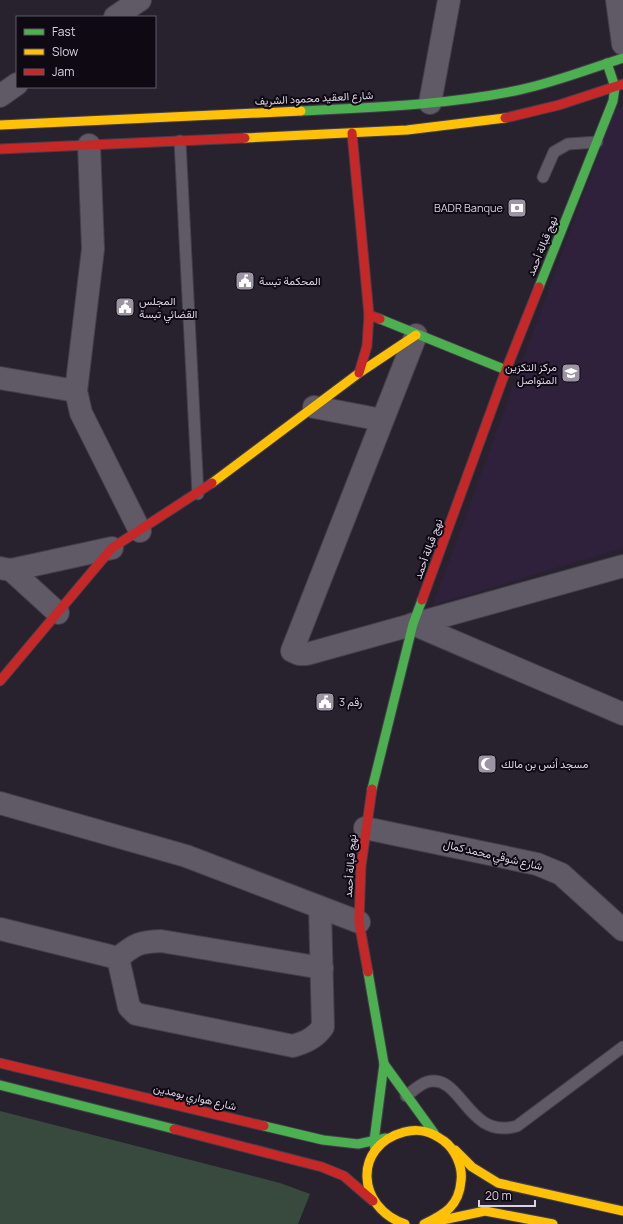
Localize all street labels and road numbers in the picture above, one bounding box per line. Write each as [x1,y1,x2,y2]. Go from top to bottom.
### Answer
street label: شارع العقيد محمود الشريف [254,87,374,109]
street label: نهج قبالة أحمد [523,214,561,278]
street label: نهج قبالة أحمد [410,517,446,581]
street label: نهج قبالة أحمد [340,834,360,898]
street label: شارع شوقي محمد كمال [442,836,544,876]
street label: شارع هواري بومدين [151,1080,238,1116]

